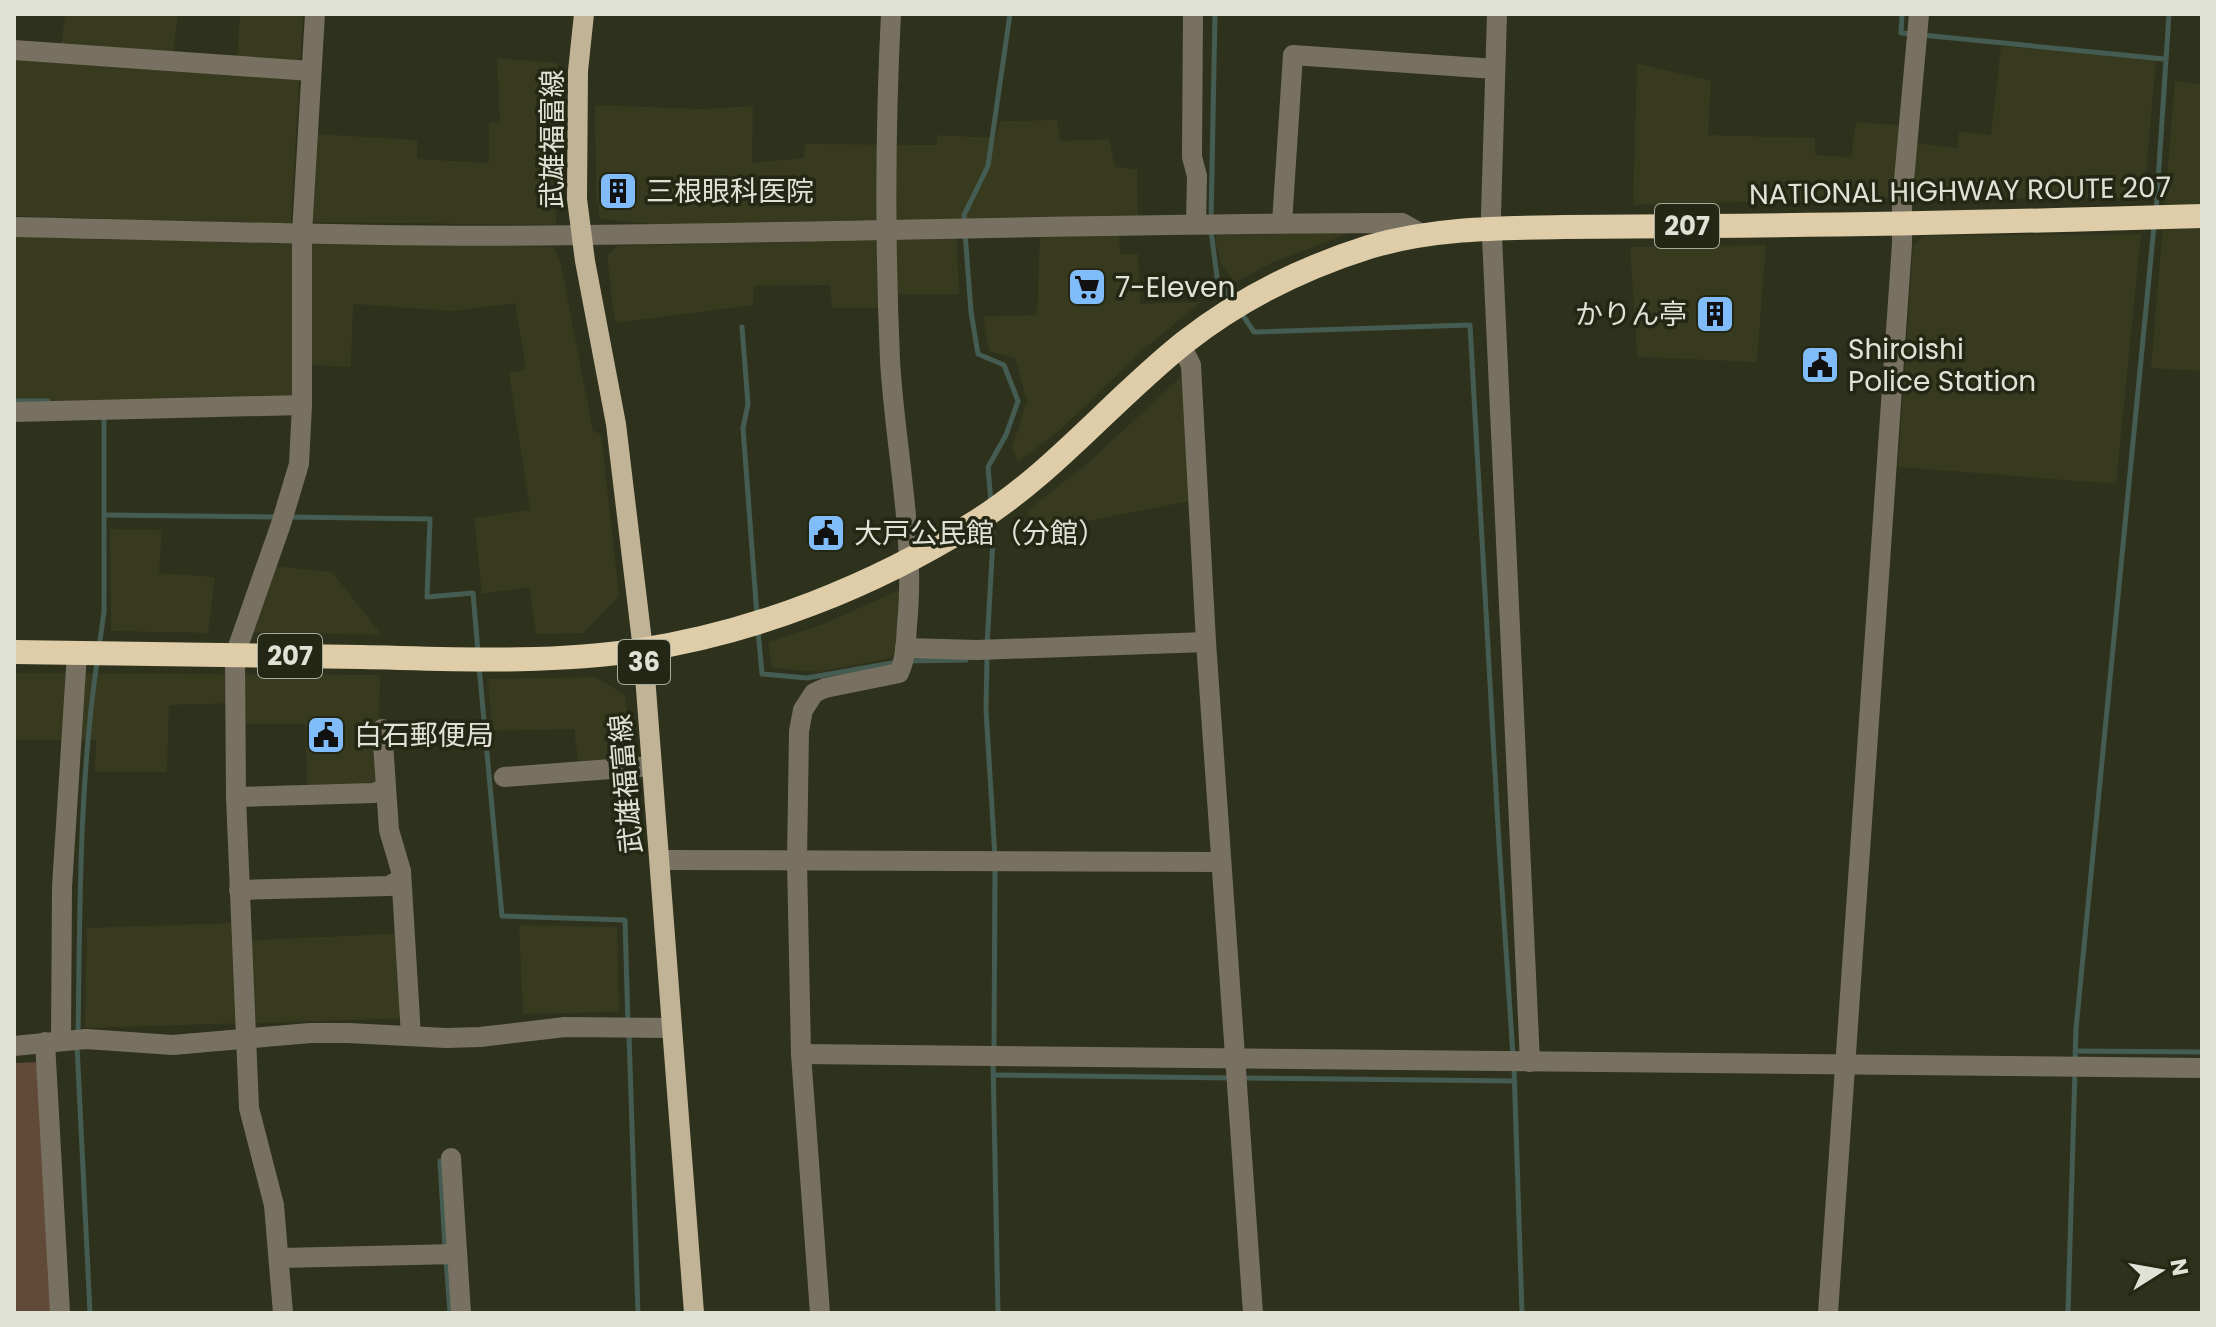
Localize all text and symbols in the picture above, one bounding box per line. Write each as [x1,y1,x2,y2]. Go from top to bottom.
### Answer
street label: 武雄福富線 [533,69,572,209]
street label: NATIONAL HIGHWAY ROUTE 207 [1749,168,2171,214]
building icon: 三根眼科医院 [597,170,639,212]
place label: 三根眼科医院 [646,172,814,211]
road number: 207 [1655,204,1719,248]
supermarket icon: 7-Eleven [1066,266,1108,308]
place label: 7-Eleven [1115,268,1235,307]
building icon: かりん亭 [1694,293,1736,335]
place label: かりん亭 [1575,295,1687,334]
place label: Shiroishi Police Station [1848,330,2036,401]
public building icon: Shiroishi Police Station [1799,344,1841,386]
public building icon: 大戸公民館（分館） [805,512,847,554]
place label: 大戸公民館（分館） [854,514,1106,553]
road number: 207 [258,634,322,678]
road number: 36 [618,640,670,684]
street label: 武雄福富線 [600,713,652,855]
public building icon: 白石郵便局 [305,714,347,756]
place label: 白石郵便局 [354,716,494,755]
north arrow [2120,1231,2200,1311]
text: N [2162,1256,2196,1278]

